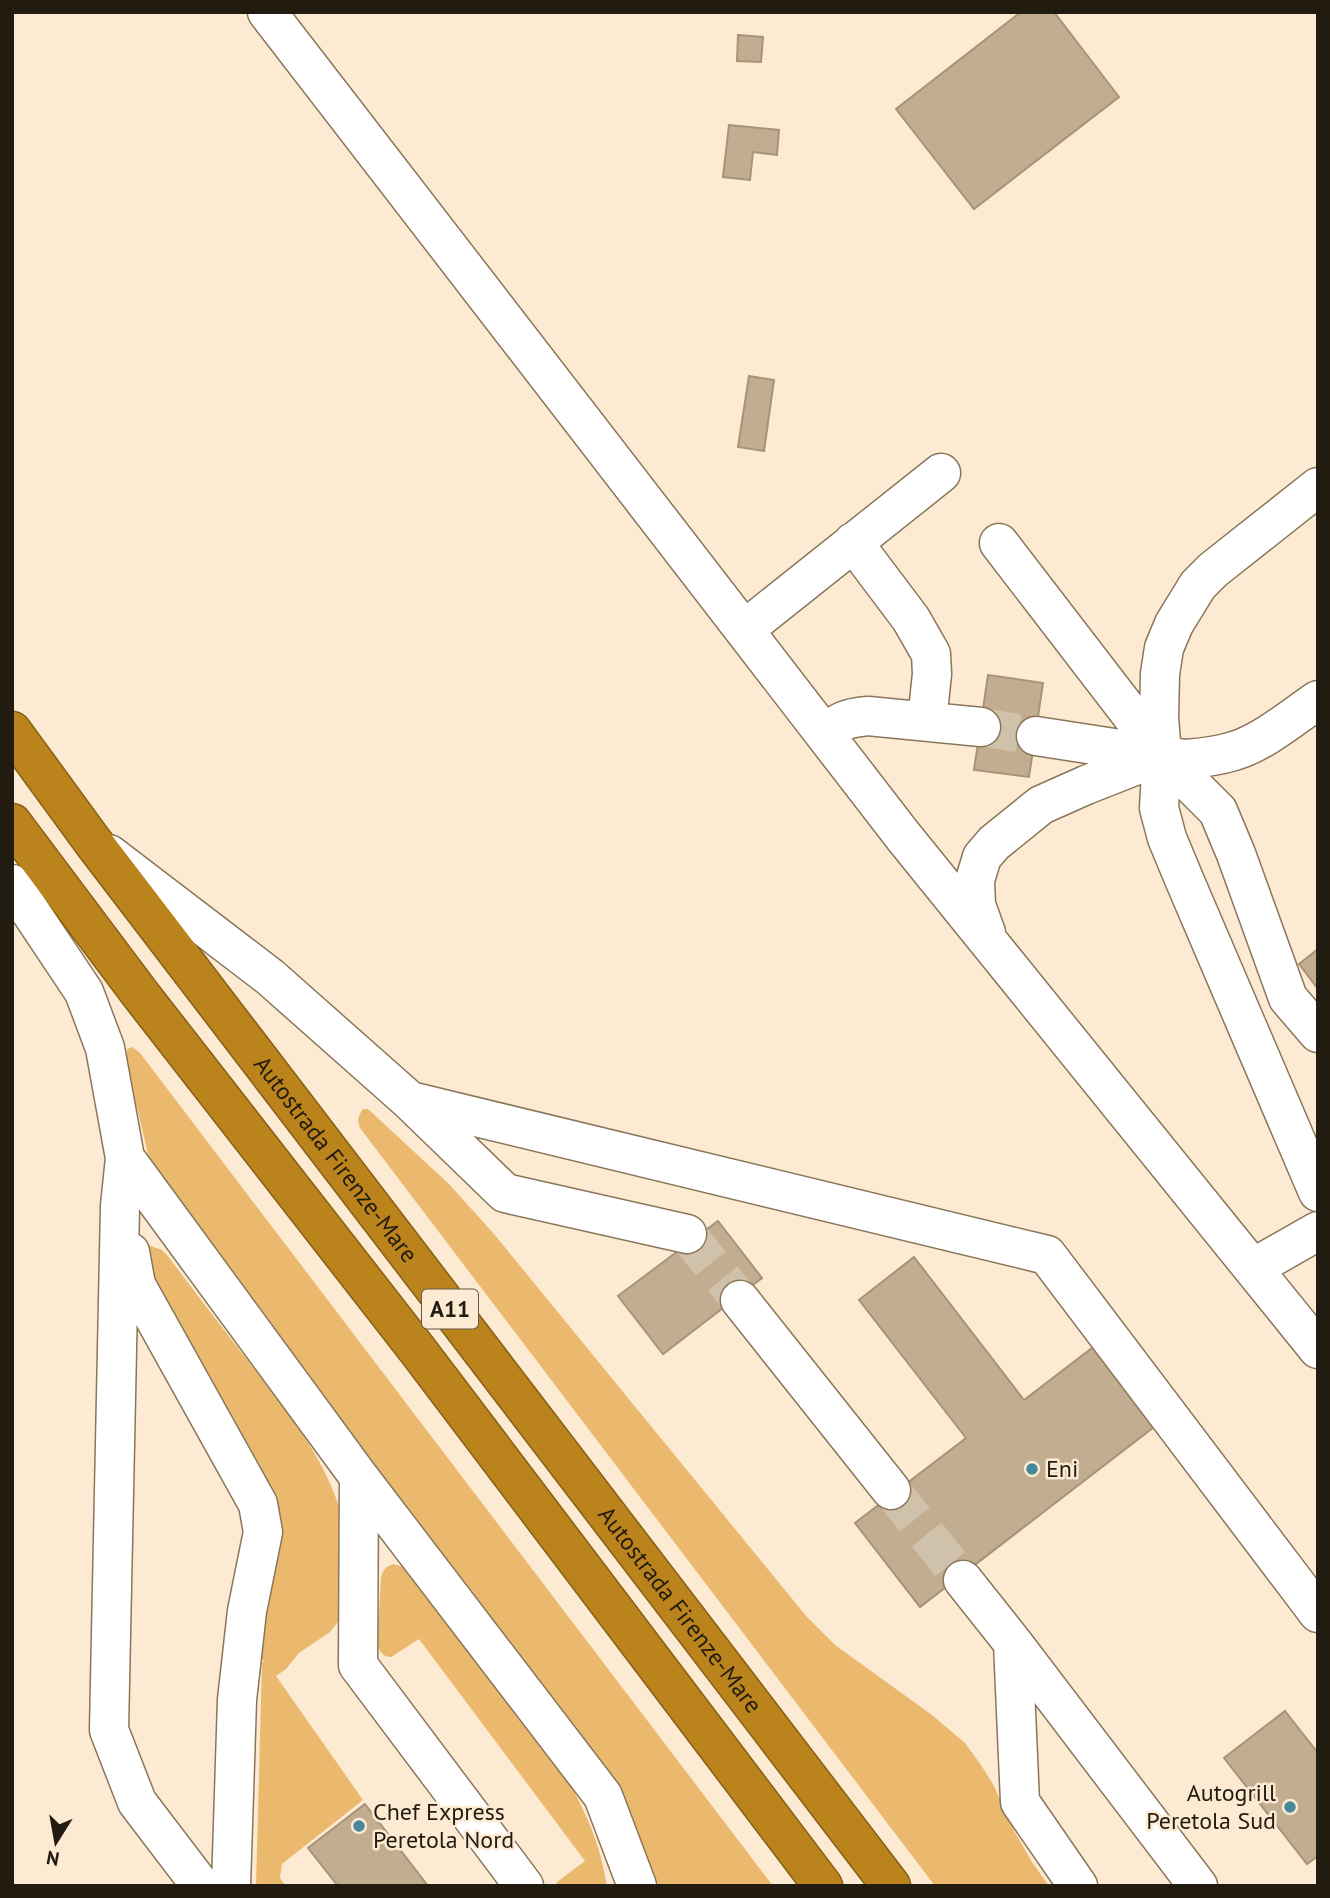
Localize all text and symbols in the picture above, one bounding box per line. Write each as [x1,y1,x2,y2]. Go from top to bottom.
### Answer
street label: Autostrada Firenze-Mare [247,1050,425,1269]
road number: A11 [422,1290,478,1328]
place label: Eni [1046,1453,1078,1484]
marker: Eni [1024,1461,1040,1477]
street label: Autostrada Firenze-Mare [592,1500,769,1719]
place label: Autogrill Peretola Sud [1146,1777,1276,1836]
place label: Chef Express Peretola Nord [373,1796,514,1855]
marker: Autogrill Peretola Sud [1282,1799,1298,1815]
north arrow [21,1807,91,1877]
marker: Chef Express Peretola Nord [351,1818,367,1834]
text: N [44,1846,61,1872]

